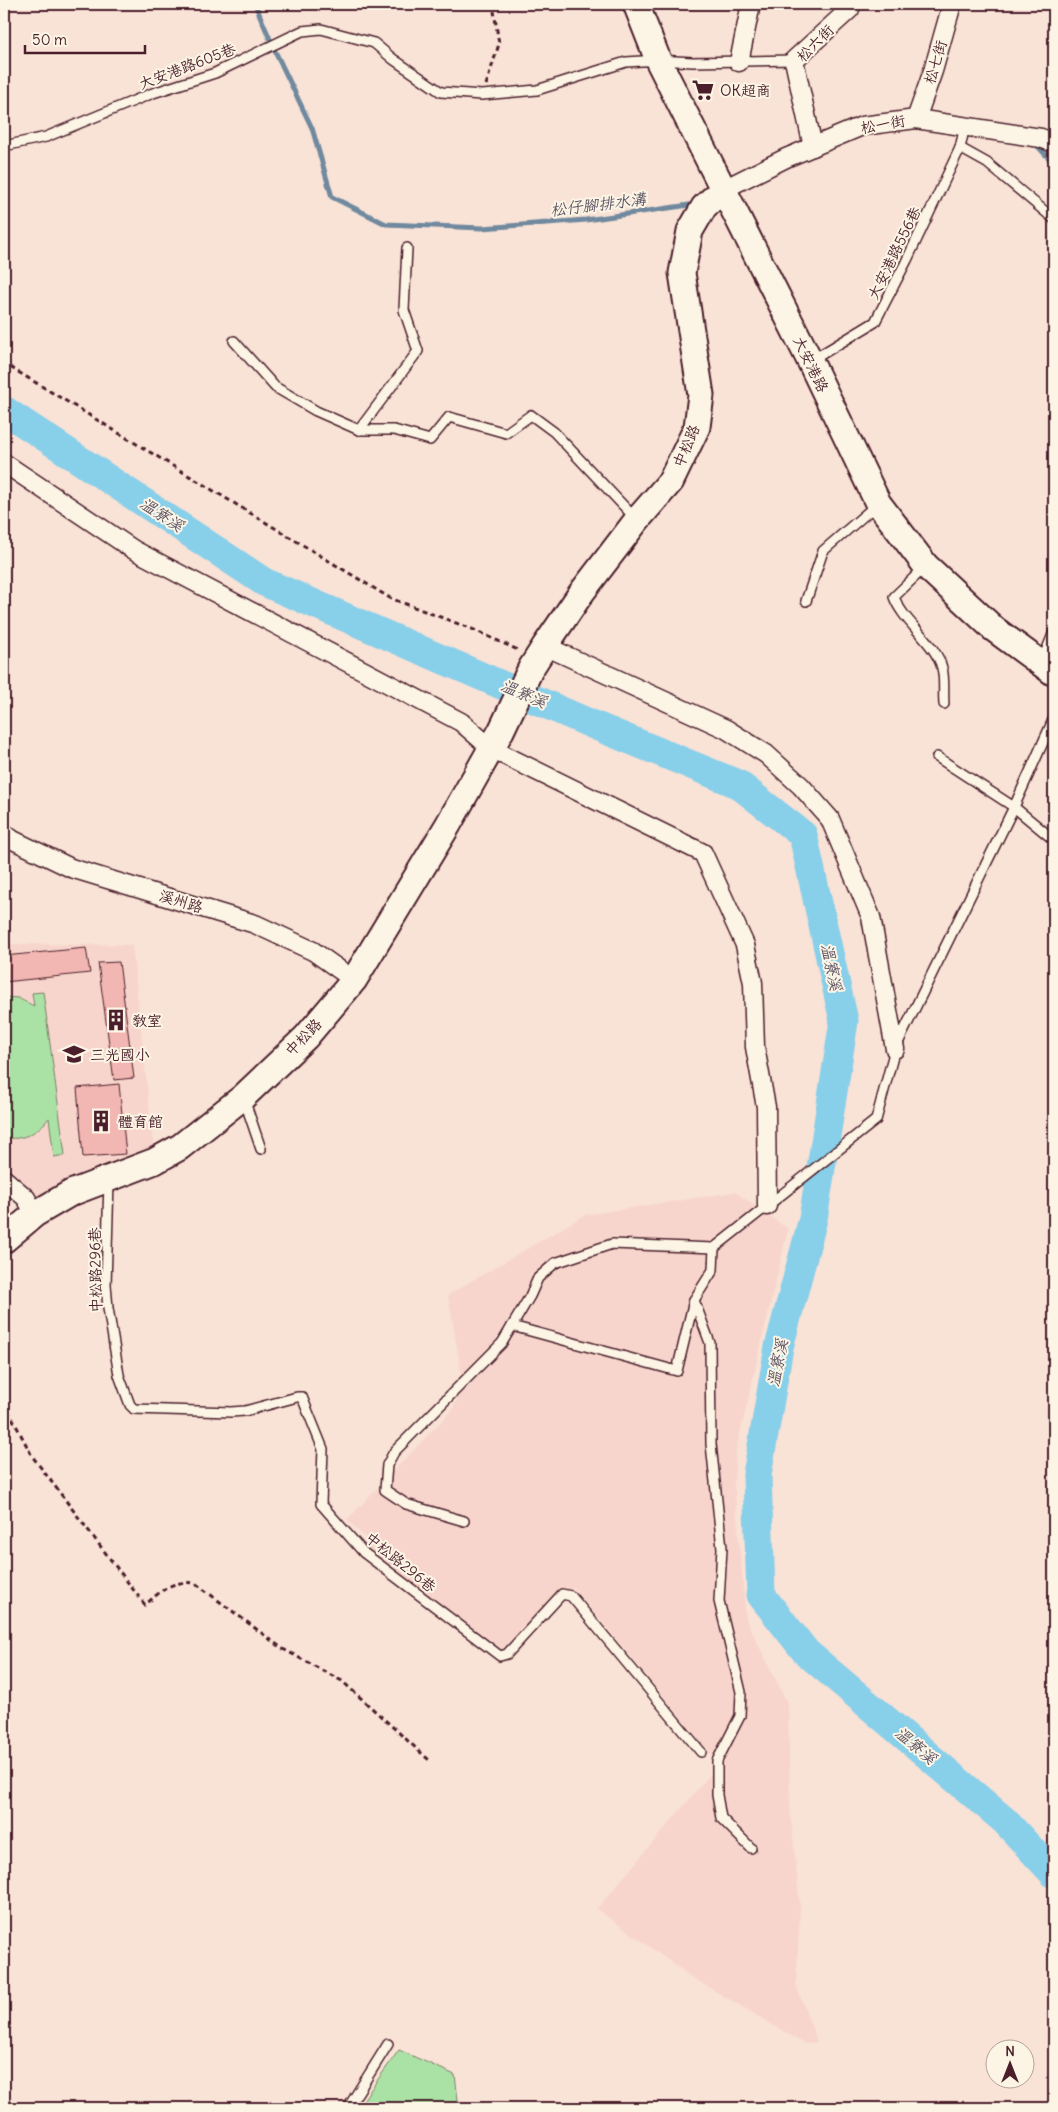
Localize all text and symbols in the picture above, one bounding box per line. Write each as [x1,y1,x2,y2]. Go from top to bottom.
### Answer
street label: 松六街 [792,20,838,66]
scale bar [25,22,145,54]
text: 50 m [32,30,67,49]
street label: 松七街 [919,38,951,86]
street label: 大安港路605巷 [136,39,238,93]
supermarket icon: OK超商 [690,77,716,103]
place label: OK超商 [720,81,771,100]
street label: 松一街 [859,111,907,137]
water label: 松仔腳排水溝 [549,188,649,220]
street label: 大安港路556巷 [863,203,925,303]
street label: 大安港路 [789,333,833,395]
street label: 中松路 [668,422,704,470]
water label: 溫寮溪 [136,493,188,536]
water label: 溫寮溪 [498,674,551,712]
street label: 溪州路 [157,885,205,917]
water label: 溫寮溪 [817,941,847,994]
building icon: 教室 [103,1007,129,1033]
place label: 教室 [132,1011,162,1030]
street label: 中松路 [281,1014,325,1060]
school or university icon: 三光國小 [61,1041,87,1067]
place label: 三光國小 [90,1045,150,1064]
building icon: 體育館 [88,1108,114,1134]
place label: 體育館 [118,1112,163,1131]
street label: 中松路296巷 [85,1227,105,1313]
water label: 溫寮溪 [763,1337,792,1388]
street label: 中松路296巷 [362,1528,440,1596]
water label: 溫寮溪 [891,1722,942,1769]
north arrow [986,2040,1036,2090]
text: N [1005,2042,1015,2060]

